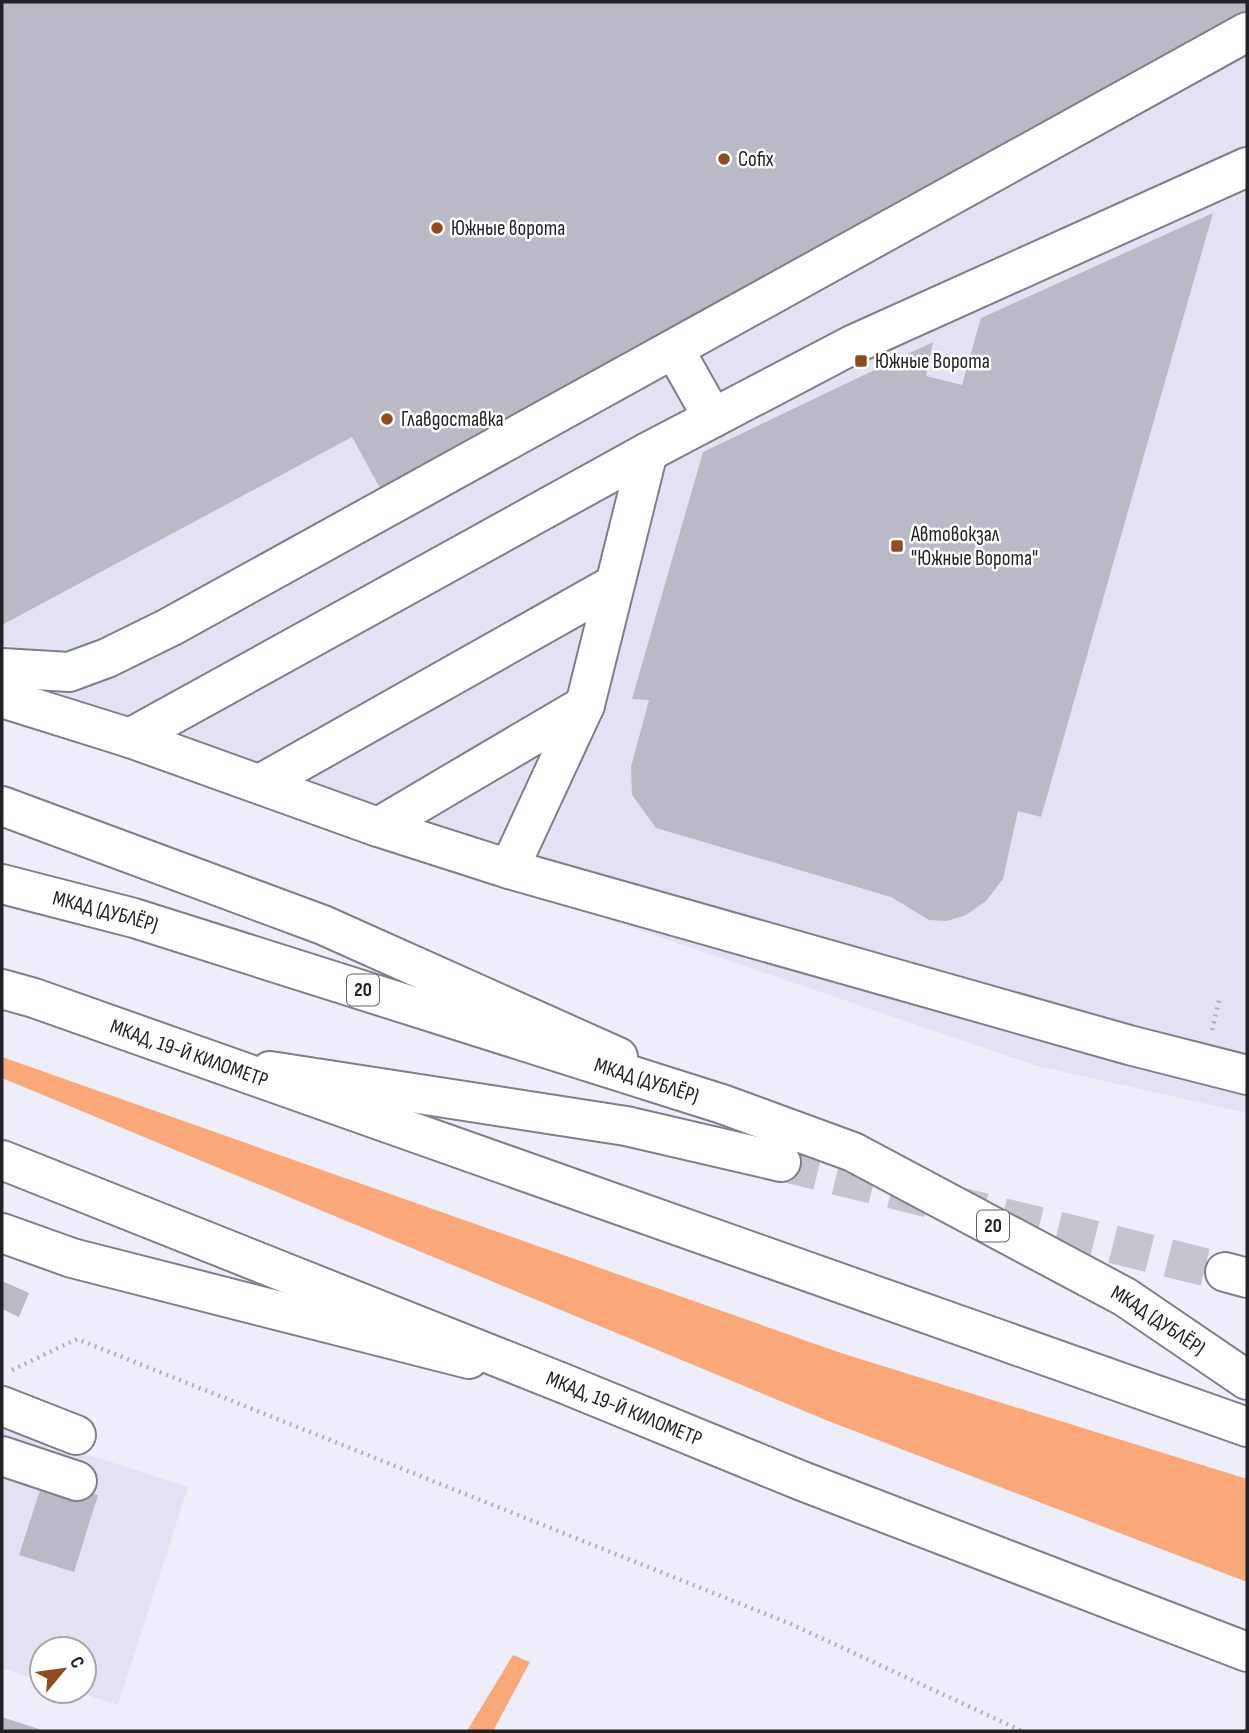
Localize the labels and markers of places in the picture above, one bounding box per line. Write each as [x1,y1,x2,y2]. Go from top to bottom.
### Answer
place label: Cofix [738,147,774,172]
marker: Cofix [716,151,732,167]
place label: Южные ворота [451,216,565,241]
marker: Южные ворота [429,220,445,236]
place label: Южные Ворота [875,349,990,374]
marker: Южные Ворота [853,353,869,369]
place label: Главдоставка [401,407,504,432]
marker: Главдоставка [379,411,395,427]
place label: Автовокзал "Южные Ворота" [910,522,1038,571]
marker: Автовокзал "Южные Ворота" [889,538,905,554]

